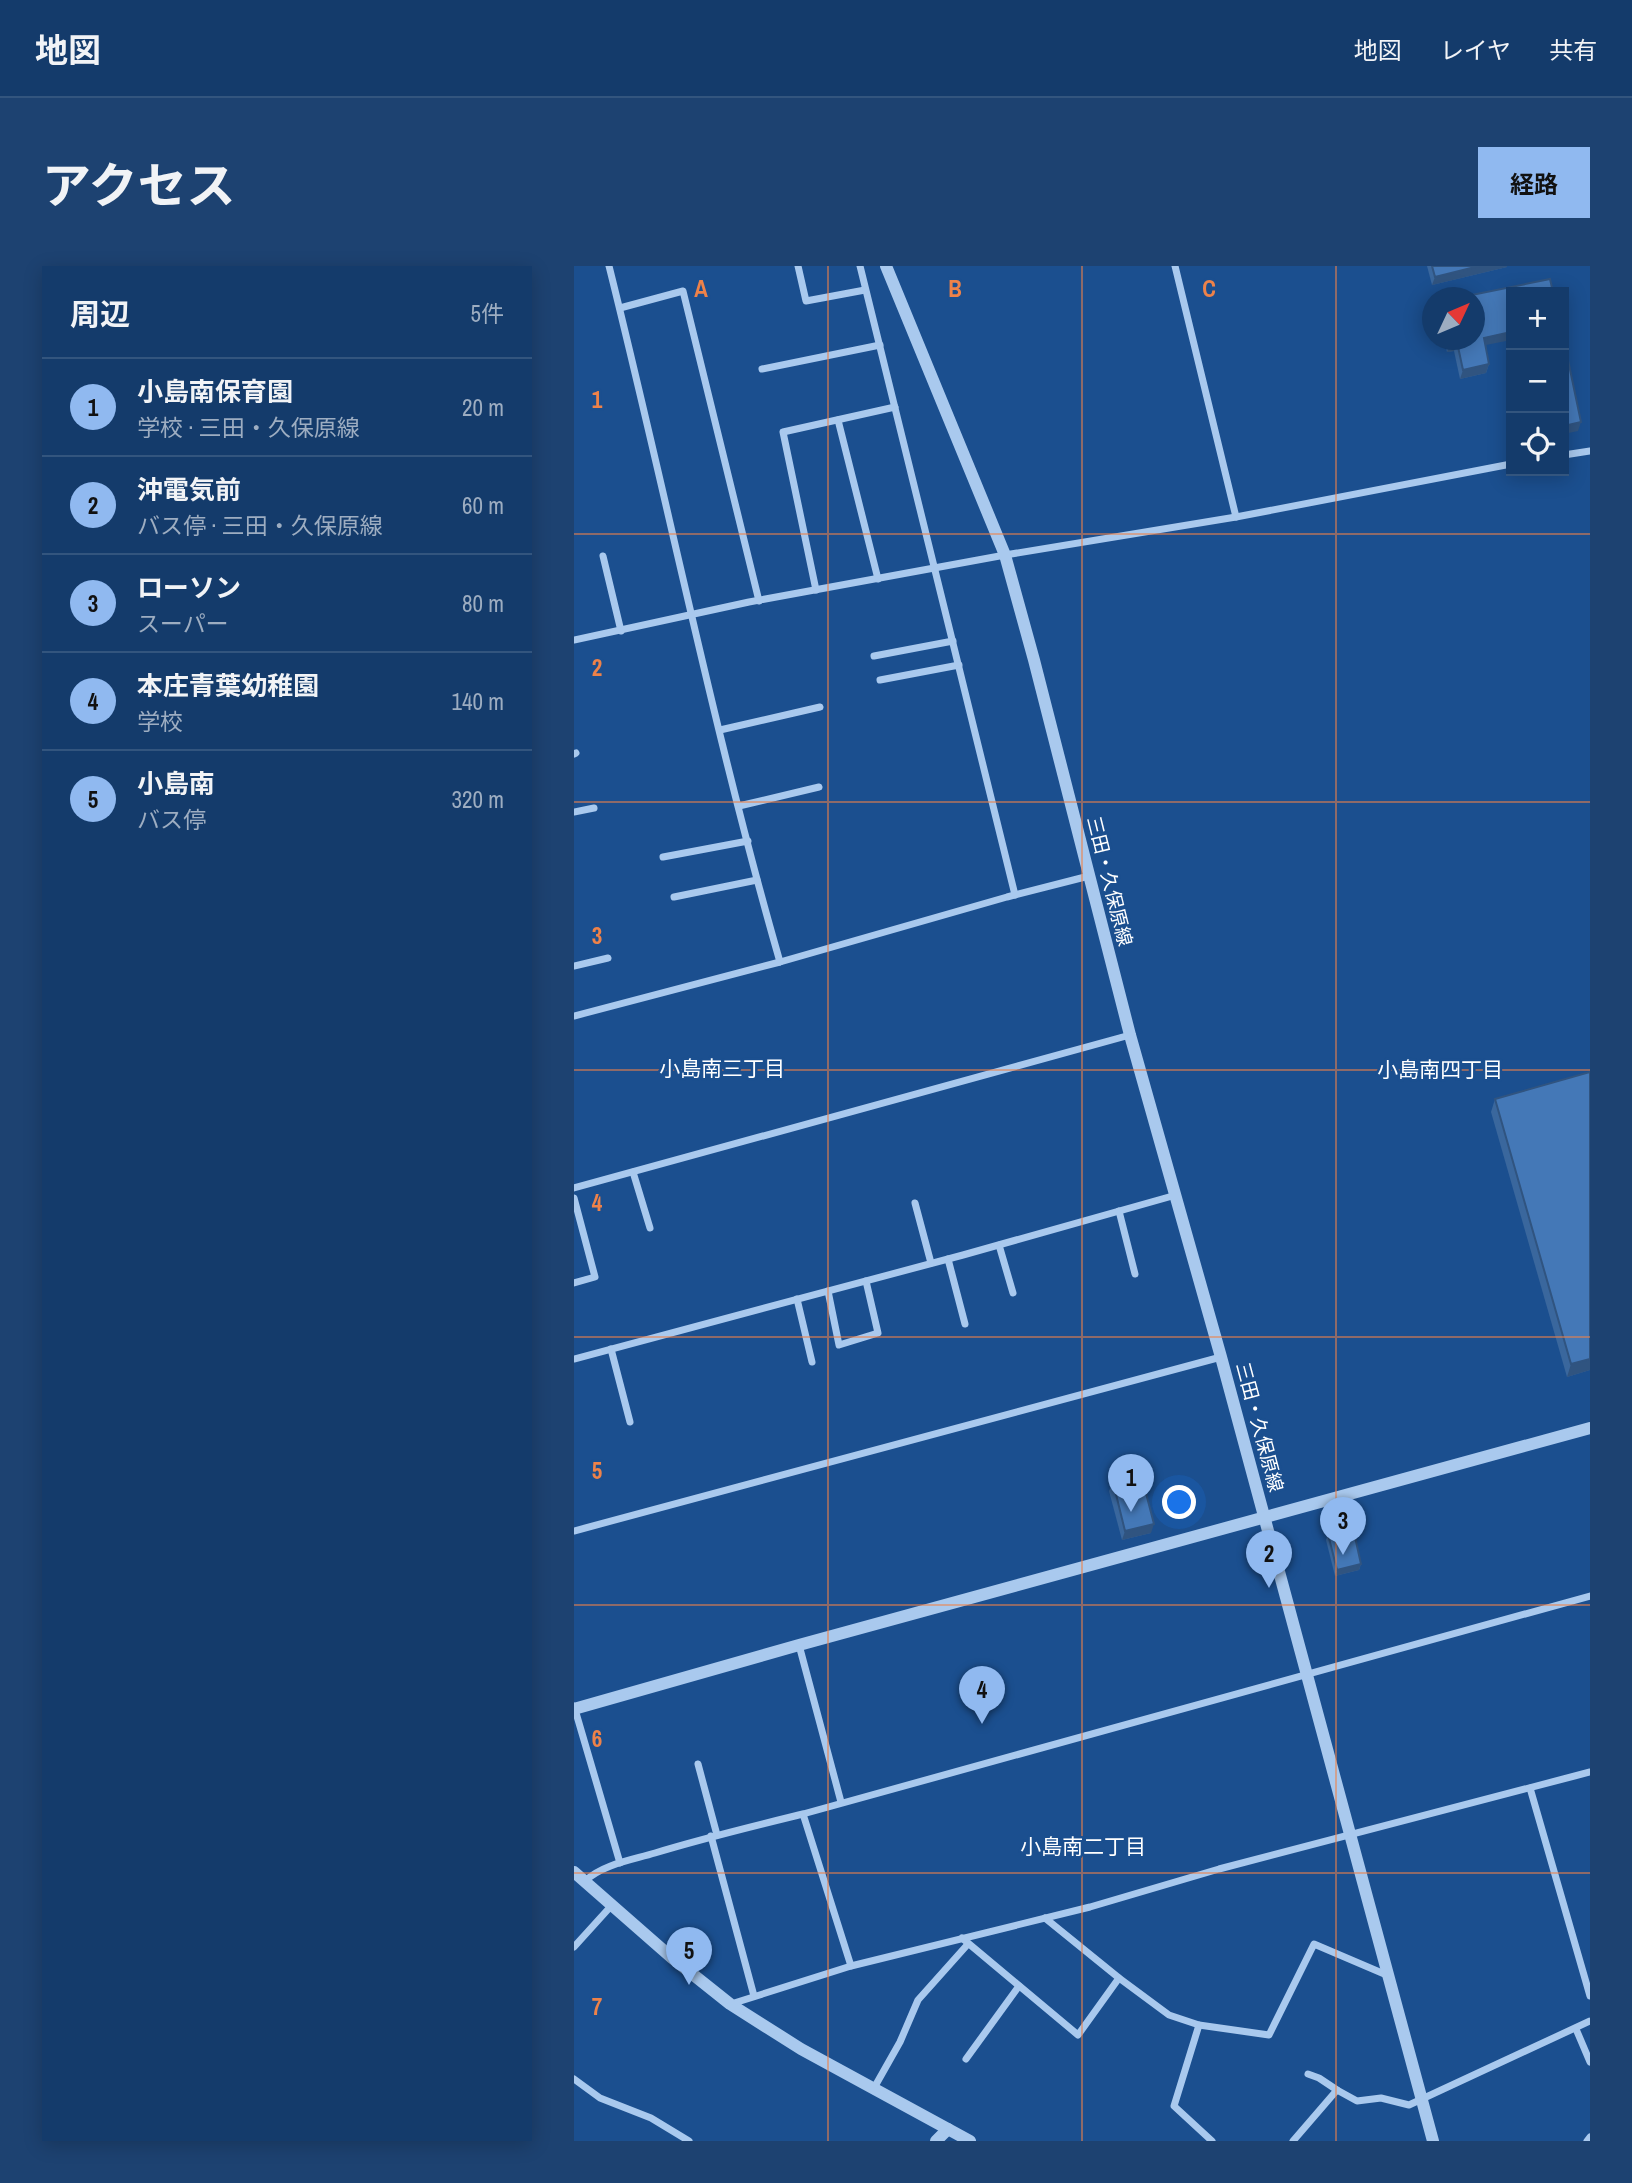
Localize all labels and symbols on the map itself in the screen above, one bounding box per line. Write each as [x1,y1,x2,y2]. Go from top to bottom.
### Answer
text: A [694,273,708,304]
text: B [948,273,962,304]
text: C [1202,273,1216,304]
north arrow [1422,287,1485,350]
text: 1 [592,384,603,415]
text: 2 [592,652,602,683]
street label: 三田・久保原線 [1081,813,1139,949]
text: 3 [592,920,602,951]
district label: 小島南三丁目 [659,1054,785,1083]
district label: 小島南四丁目 [1377,1055,1503,1084]
text: 4 [592,1187,603,1218]
street label: 三田・久保原線 [1230,1359,1290,1495]
pin: 1 [1108,1454,1154,1512]
text: 5 [592,1455,602,1486]
your location [1162,1485,1196,1519]
pin: 3 [1320,1497,1366,1555]
pin: 2 [1246,1530,1292,1588]
pin: 4 [959,1666,1005,1724]
text: 6 [592,1723,602,1754]
district label: 小島南二丁目 [1020,1832,1146,1861]
pin: 5 [666,1927,712,1985]
text: 7 [592,1991,602,2022]

